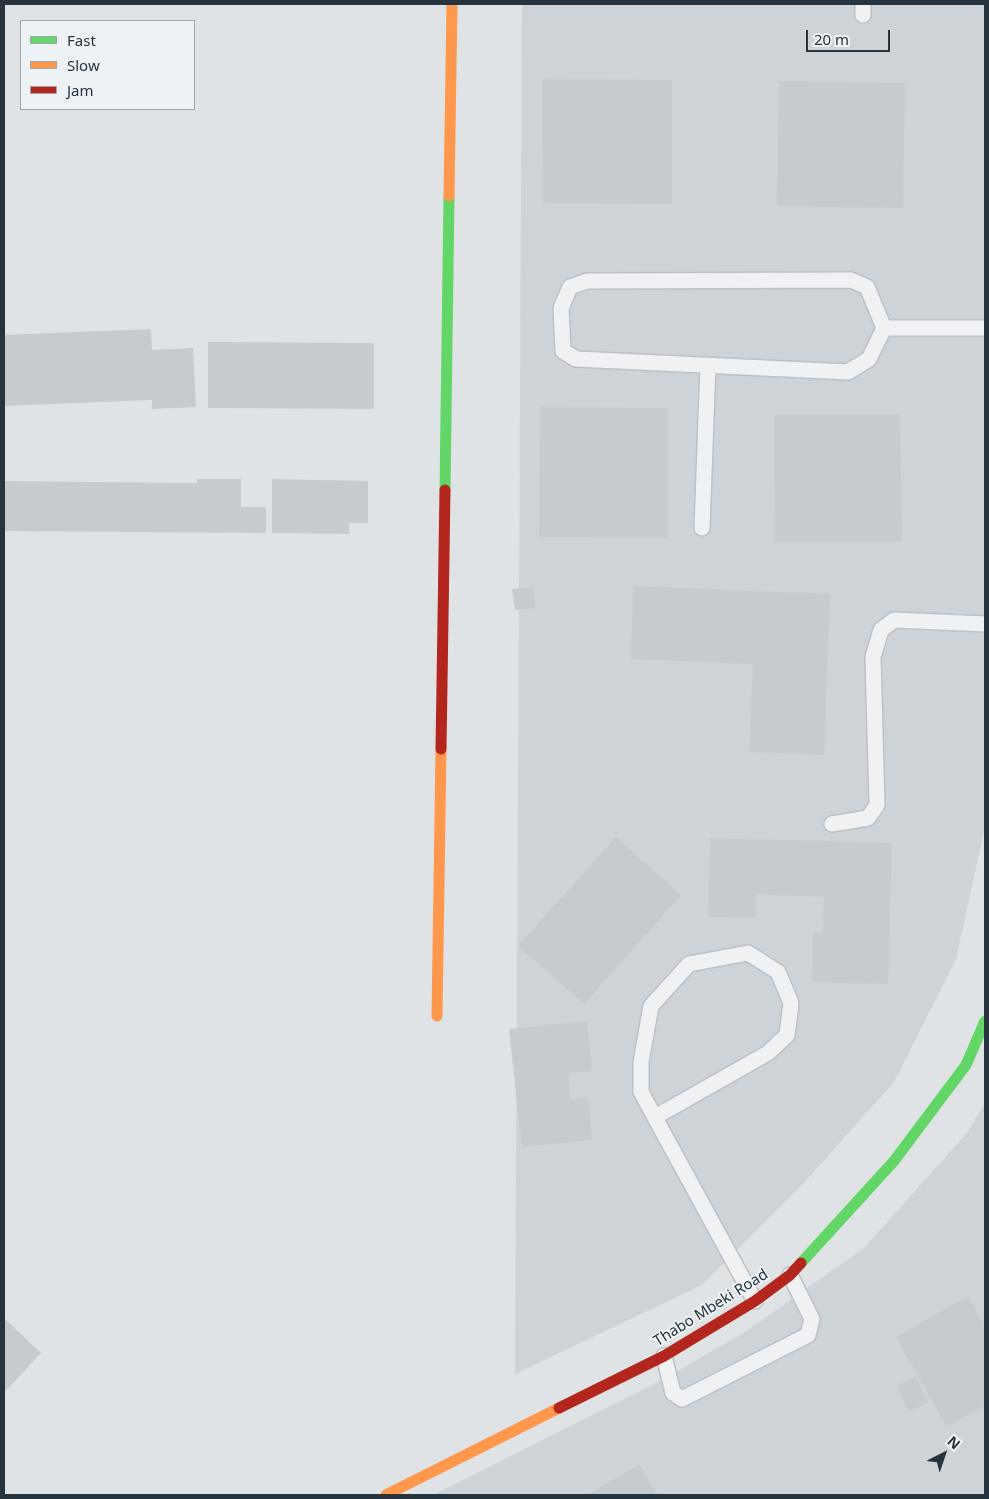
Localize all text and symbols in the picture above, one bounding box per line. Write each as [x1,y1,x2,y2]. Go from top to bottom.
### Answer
legend [20,20,195,110]
scale bar [809,20,893,52]
text: 20 m [814,29,849,49]
text: Fast [67,30,96,50]
text: Slow [67,55,100,75]
text: Jam [67,80,94,100]
street label: Thabo Mbeki Road [651,1266,771,1350]
north arrow [919,1429,969,1479]
text: N [944,1431,965,1453]

